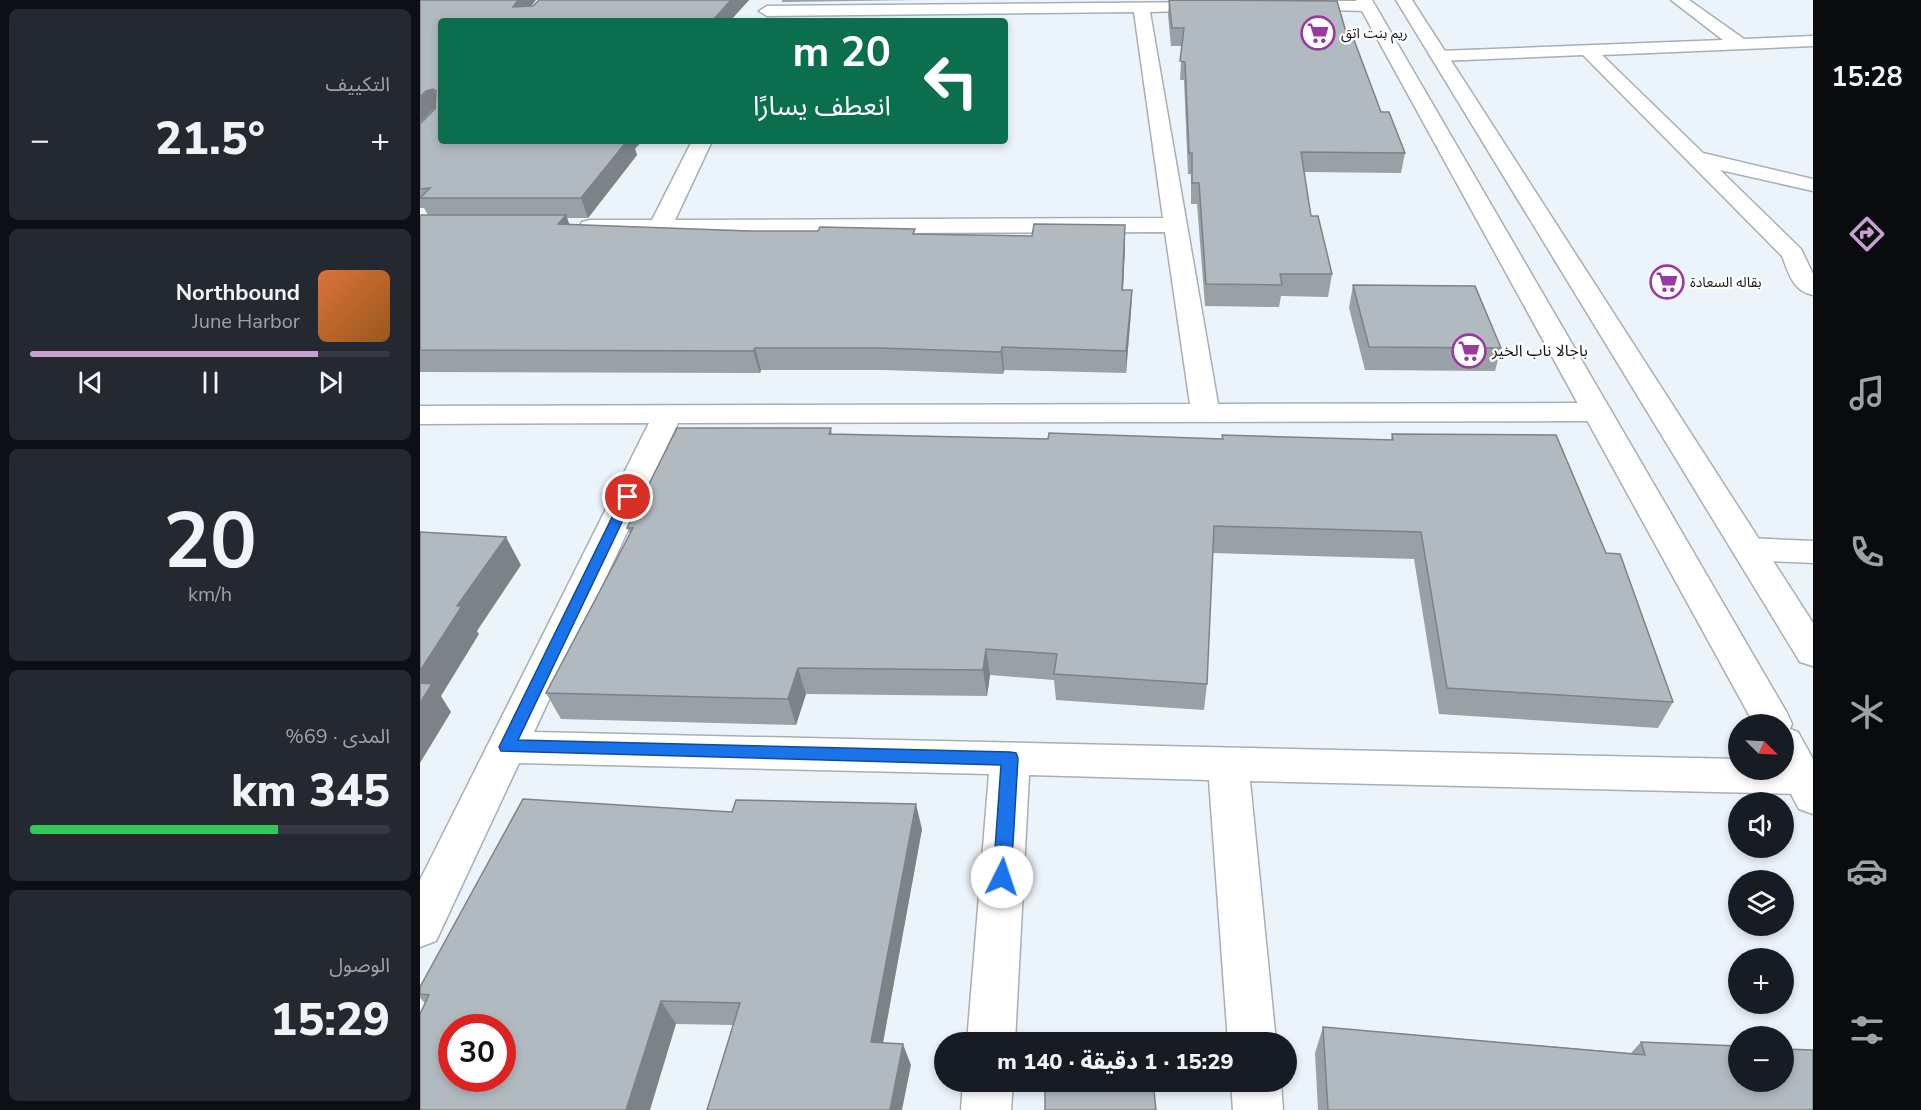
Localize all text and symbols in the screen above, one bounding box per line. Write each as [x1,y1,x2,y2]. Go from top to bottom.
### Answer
supermarket icon: ريم بنت اتق [1300,15,1336,51]
text: 20 m [792,24,891,81]
place label: ريم بنت اتق [1341,24,1408,44]
icon: left [912,42,990,120]
text: 15:28 [1831,59,1903,96]
text: التكييف [326,71,390,98]
text: انعطف يسارًا [753,88,891,125]
text: 21.5° [155,109,265,170]
text: − [30,118,50,163]
text: + [370,118,390,163]
icon: directions [1846,213,1888,255]
supermarket icon: بقاله السعادة [1649,264,1685,300]
place label: بقاله السعادة [1690,273,1762,292]
text: Northbound [176,278,300,308]
text: June Harbor [192,308,300,335]
supermarket icon: باجالا ناب الخير [1451,333,1487,369]
place label: باجالا ناب الخير [1491,340,1588,362]
icon: previous [74,366,107,399]
icon: pause [194,366,227,399]
icon: next [314,366,347,399]
icon: music [1846,372,1888,414]
pin [602,471,653,522]
icon: arrive [611,480,644,513]
text: 20 [163,488,257,595]
icon: phone [1846,531,1888,573]
text: km/h [188,581,232,608]
icon: climate [1846,691,1888,733]
north arrow [1728,714,1794,780]
map controls [1728,714,1794,1092]
text: المدى · 69% [285,723,390,750]
text: 345 km [231,761,390,822]
button: sound [1728,792,1794,858]
position arrow [970,845,1034,909]
icon: car [1846,850,1888,892]
button: layers [1728,870,1794,936]
button: + [1728,948,1794,1014]
text: الوصول [329,952,390,979]
text: 15:29 [270,990,390,1051]
icon: filters [1846,1009,1888,1051]
speed limit sign: 30 [438,1014,516,1092]
button: − [1728,1026,1794,1092]
text: 15:29 · 1 دقيقة · 140 m [997,1047,1234,1077]

